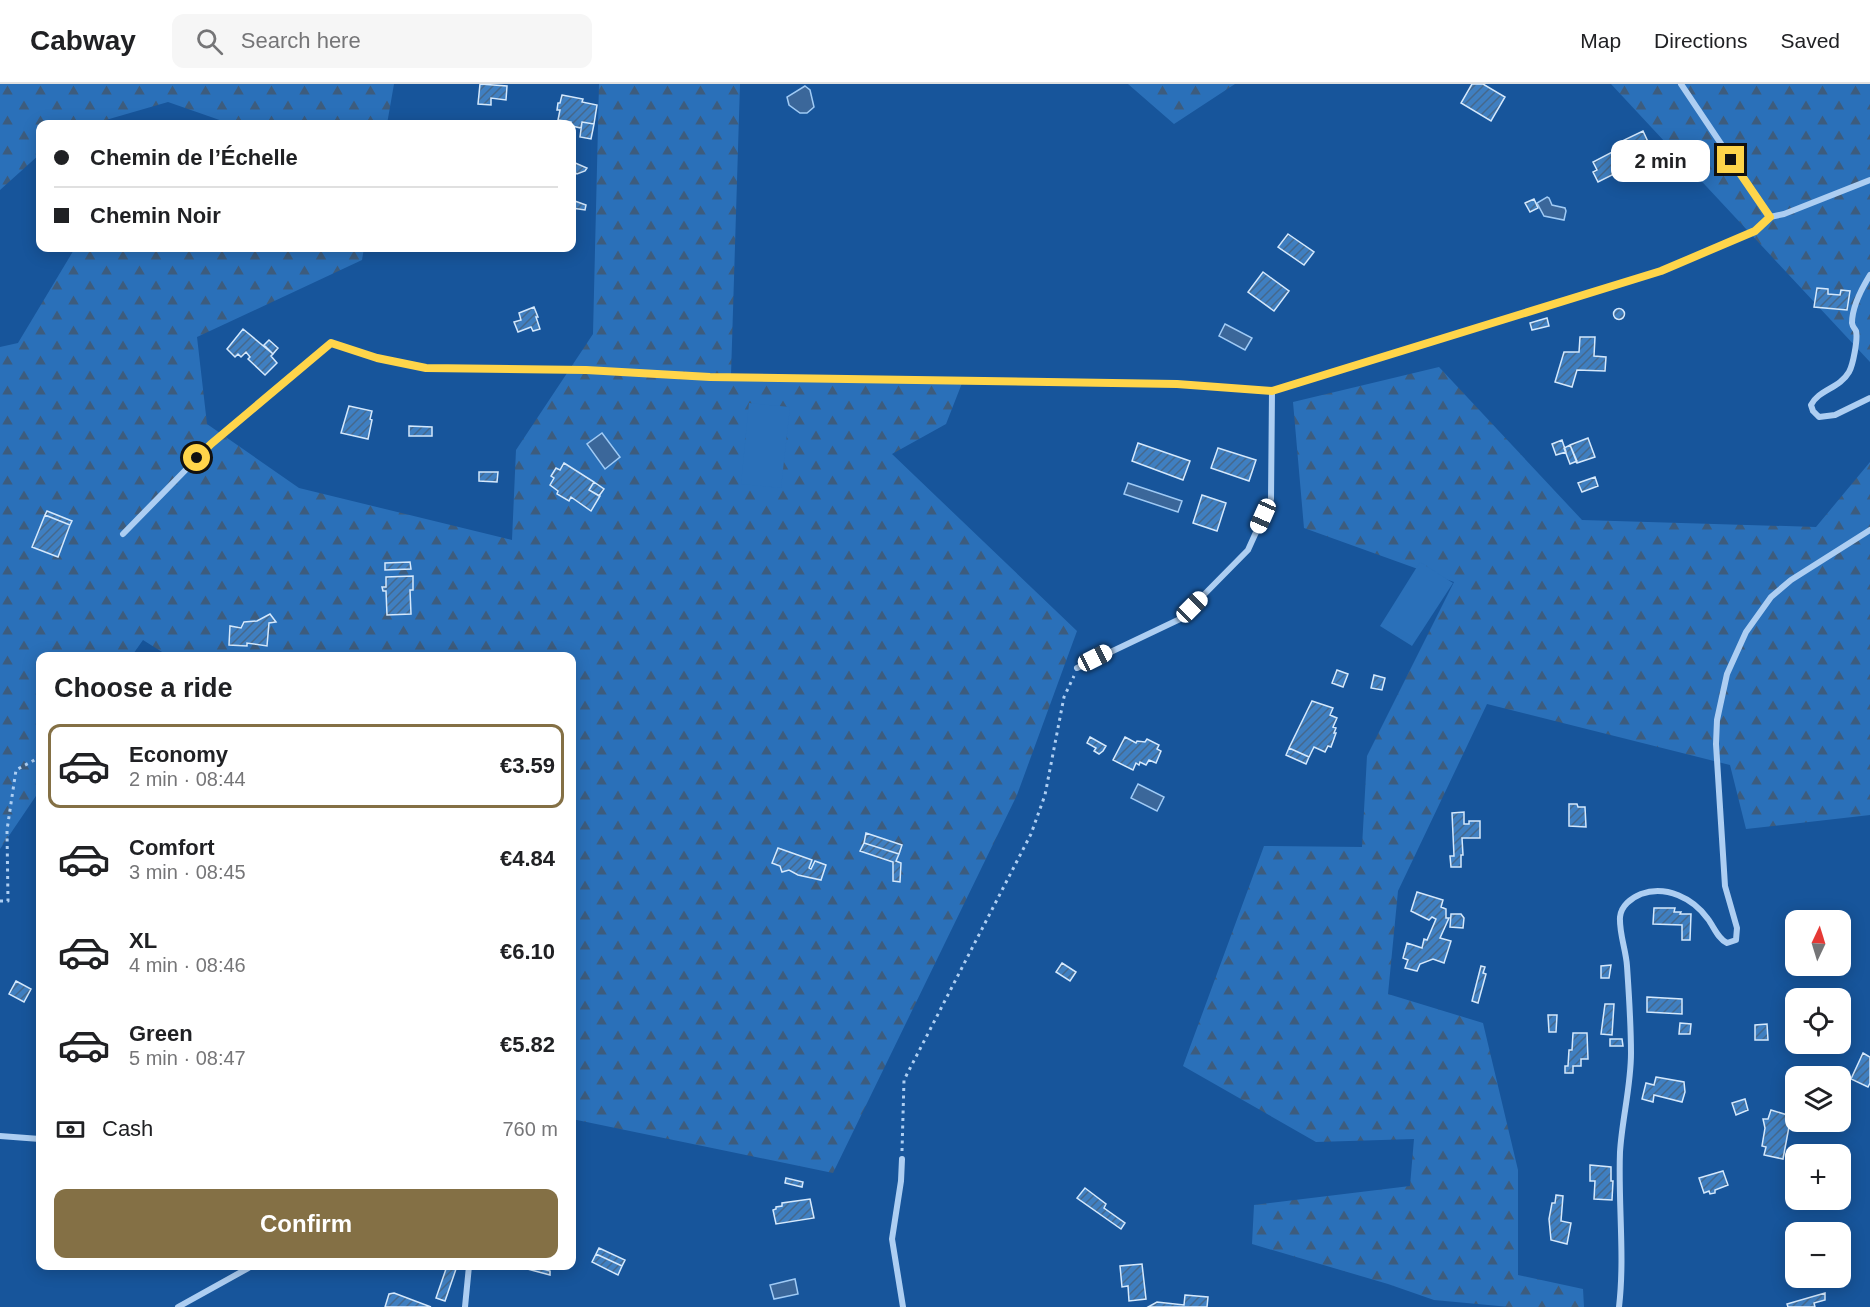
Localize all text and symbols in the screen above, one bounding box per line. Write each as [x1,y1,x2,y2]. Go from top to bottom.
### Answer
search box [172,14,592,68]
text: Cabway [30,25,136,56]
icon: search [193,25,226,58]
text: Search here [241,28,361,53]
text: Map [1580,29,1621,52]
text: Directions [1654,29,1747,52]
text: Saved [1780,29,1840,52]
callout: 2 min [1611,139,1710,181]
text: Chemin de l’Échelle [90,145,298,170]
route end [1717,146,1744,173]
text: 2 min [1634,150,1687,172]
text: Chemin Noir [90,203,221,228]
route start [183,444,210,471]
car [1247,496,1279,536]
car [1173,588,1211,626]
car [1075,642,1115,674]
text: Choose a ride [54,673,233,703]
icon: car [57,739,111,793]
text: Economy [129,742,228,767]
text: €3.59 [500,753,555,778]
text: 2 min · 08:44 [129,768,246,790]
icon: car [57,832,111,886]
text: Comfort [129,835,215,860]
text: €4.84 [500,846,555,871]
text: 3 min · 08:45 [129,861,246,883]
north arrow [1785,910,1851,976]
map controls [1785,910,1851,1288]
icon: car [57,925,111,979]
text: XL [129,928,157,953]
text: €6.10 [500,939,555,964]
text: 4 min · 08:46 [129,954,246,976]
button: locate [1785,988,1851,1054]
icon: car [57,1018,111,1072]
text: Green [129,1021,193,1046]
text: €5.82 [500,1032,555,1057]
text: 5 min · 08:47 [129,1047,246,1069]
button: layers [1785,1066,1851,1132]
icon: cash [54,1113,87,1146]
text: Cash [102,1116,153,1141]
text: 760 m [502,1118,558,1140]
button: + [1785,1144,1851,1210]
button: Confirm [54,1189,558,1258]
button: − [1785,1222,1851,1288]

